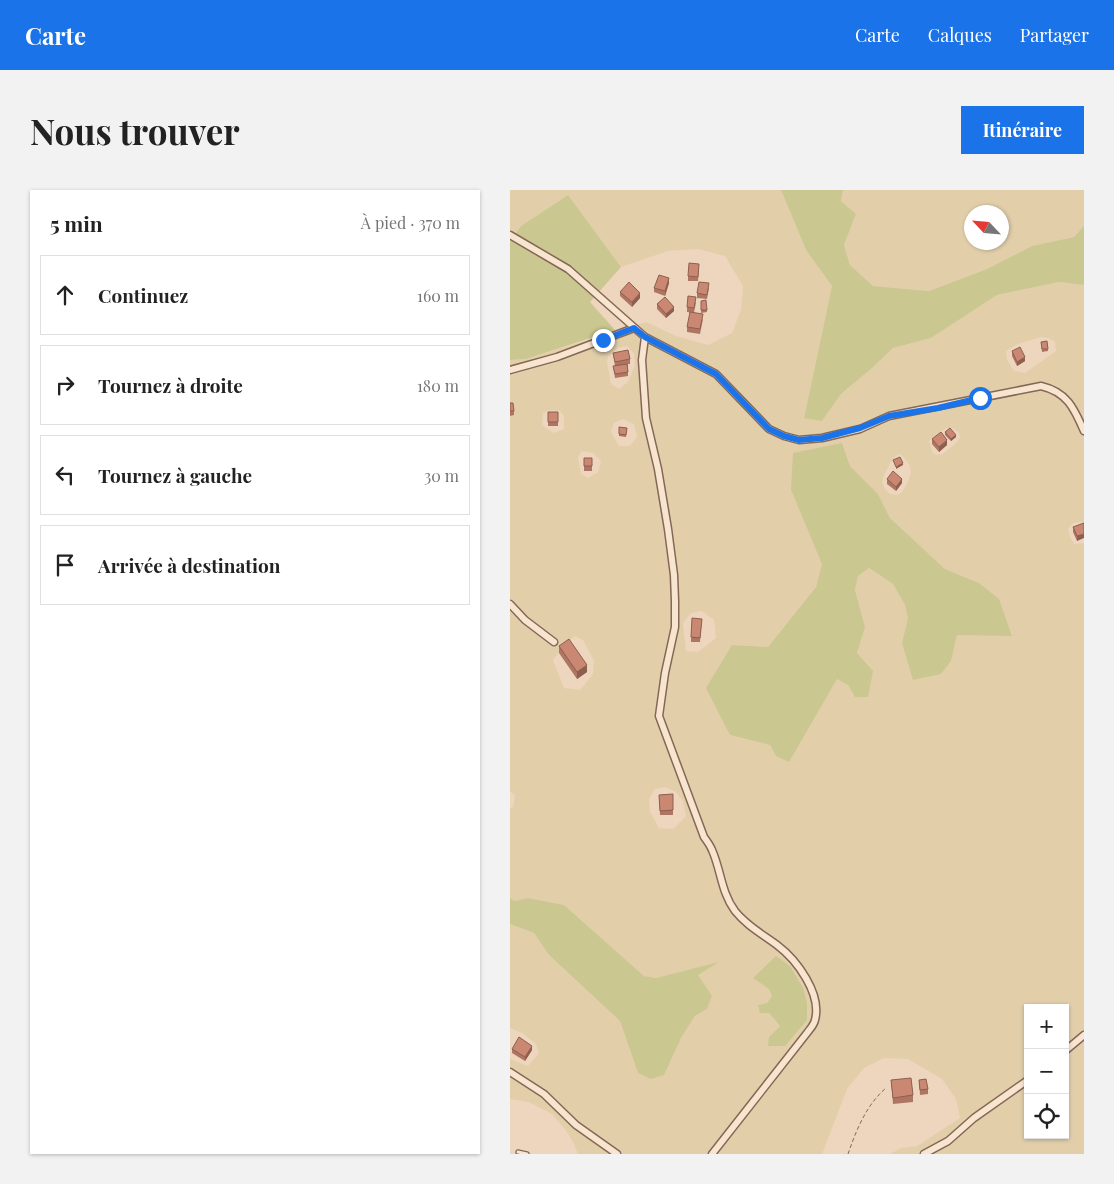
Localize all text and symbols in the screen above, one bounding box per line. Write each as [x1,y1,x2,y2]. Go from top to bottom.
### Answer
text: Carte [25,19,86,51]
text: Carte [855,23,900,47]
text: Calques [928,23,992,47]
text: Partager [1020,23,1089,47]
button: Itinéraire [961,106,1084,154]
text: Nous trouver [30,107,240,154]
north arrow [964,205,1009,250]
text: 5 min [50,209,103,237]
text: À pied · 370 m [361,212,460,233]
icon: ahead [51,281,79,309]
text: Continuez [98,282,188,308]
text: 160 m [417,285,459,306]
route end [592,329,615,352]
icon: right [51,371,79,399]
text: Tournez à droite [98,372,243,398]
text: 180 m [417,375,459,396]
route start [969,387,992,410]
icon: left [51,461,79,489]
text: Tournez à gauche [98,462,252,488]
text: 30 m [424,465,459,486]
icon: arrive [51,551,79,579]
text: Arrivée à destination [98,552,280,578]
map controls [1024,1004,1069,1139]
button: + [1024,1004,1069,1049]
button: − [1024,1049,1069,1094]
button: locate [1024,1094,1069,1139]

